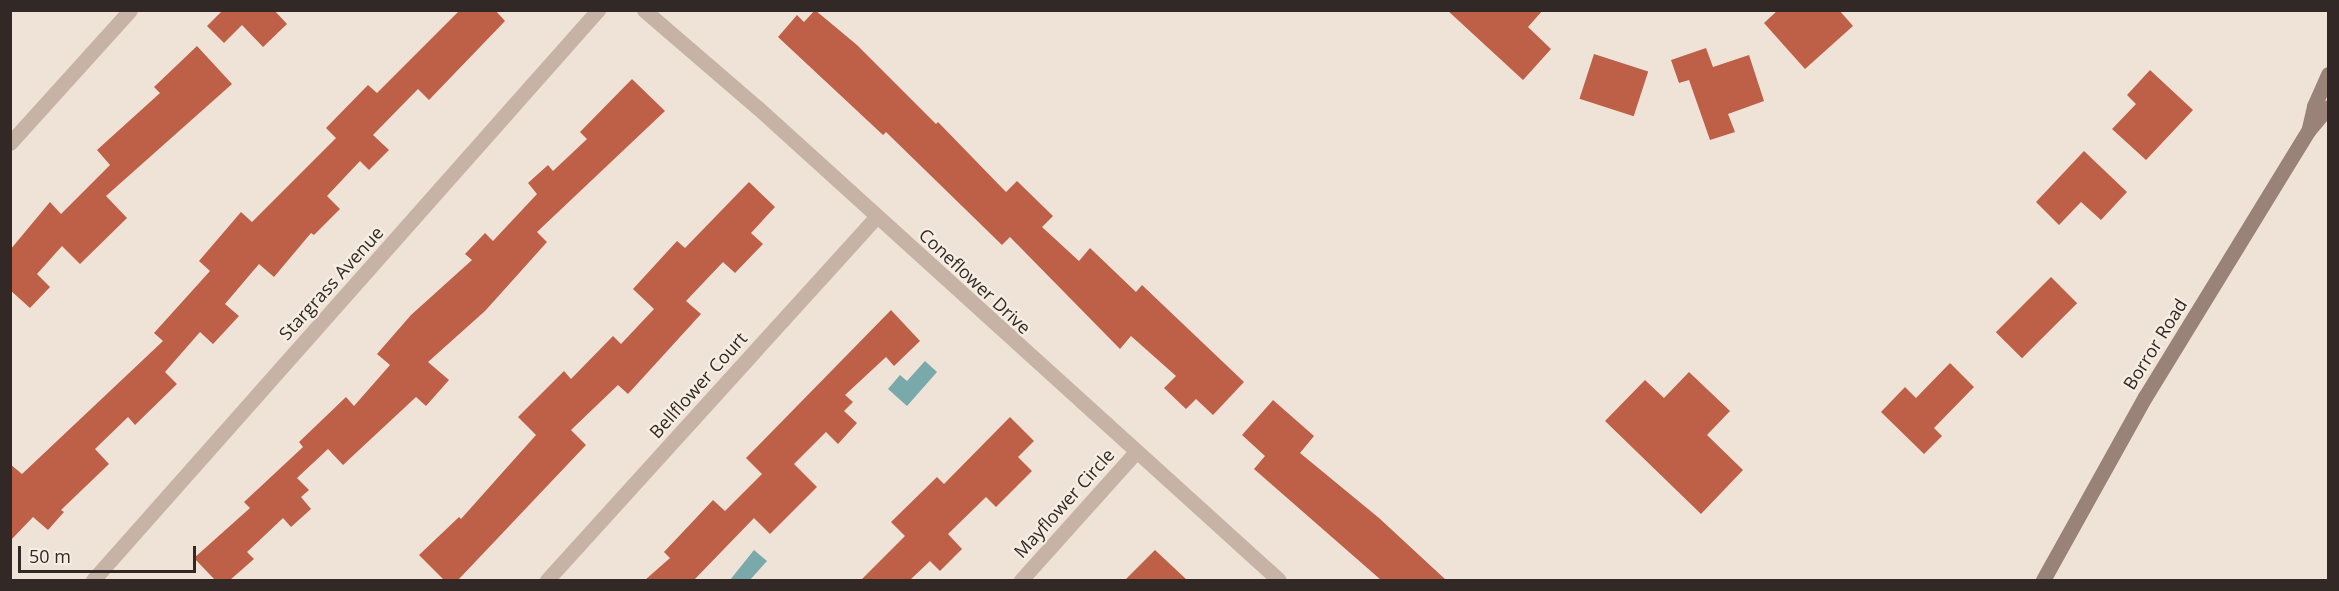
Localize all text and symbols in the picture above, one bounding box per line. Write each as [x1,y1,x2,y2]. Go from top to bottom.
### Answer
street label: Stargrass Avenue [274,222,388,344]
street label: Coneflower Drive [915,224,1035,338]
street label: Borror Road [2119,295,2191,393]
street label: Bellflower Court [645,327,751,443]
street label: Mayflower Circle [1009,444,1119,562]
scale bar [21,534,200,572]
text: 50 m [29,544,71,568]

